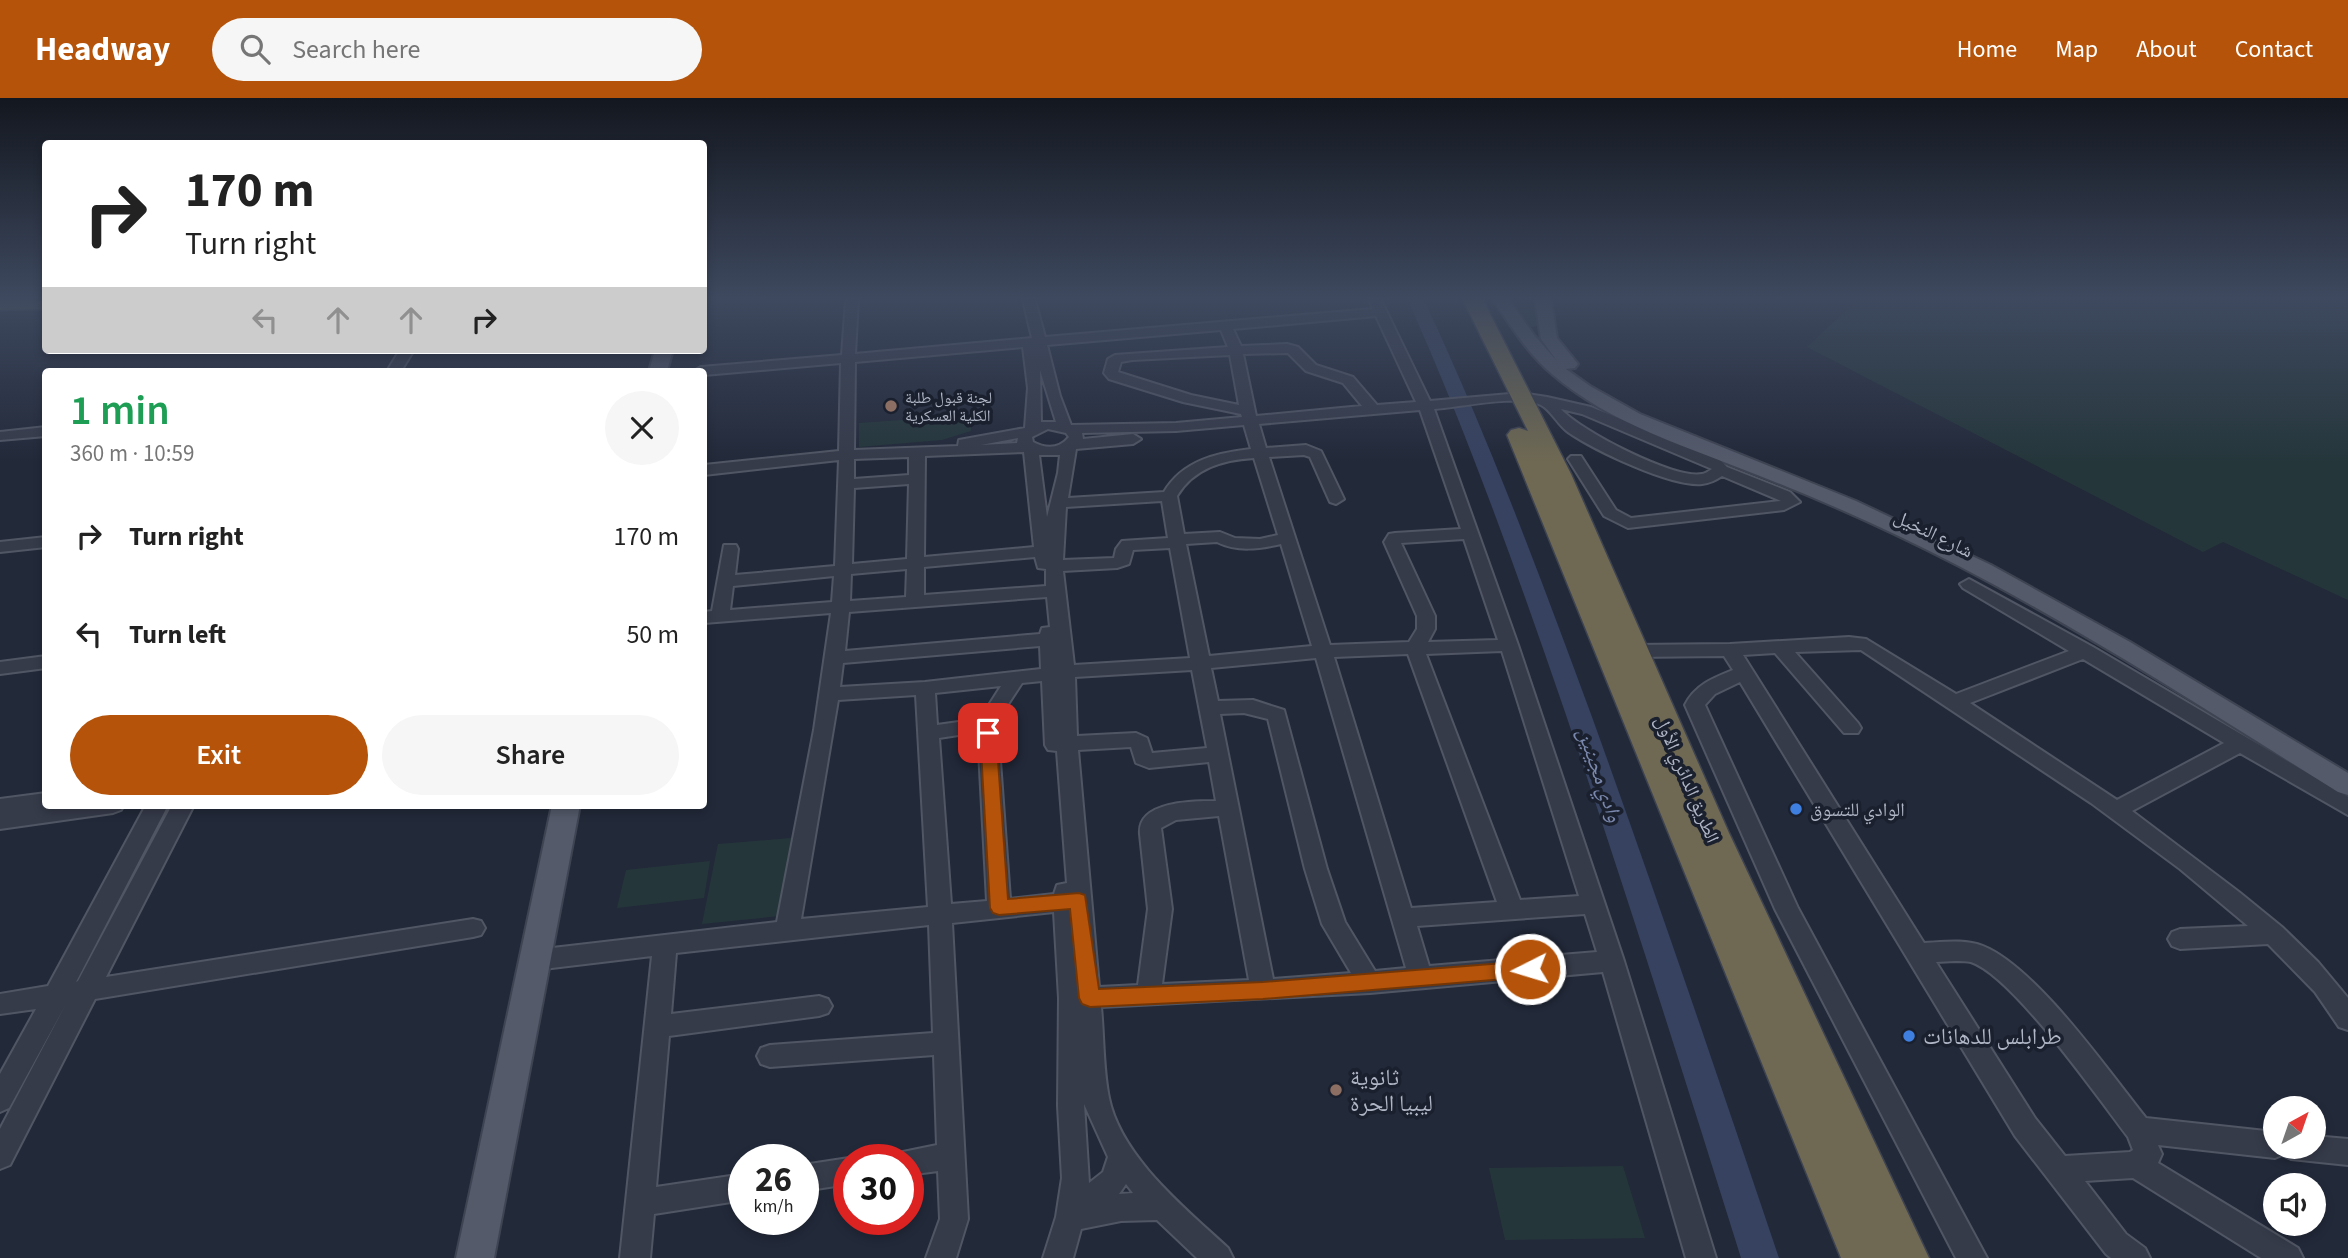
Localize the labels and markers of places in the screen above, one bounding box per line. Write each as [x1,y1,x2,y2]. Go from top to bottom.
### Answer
place label: لجنة قبول طلبة الكلية العسكرية [905,387,992,427]
marker: لجنة قبول طلبة الكلية العسكرية [883,398,899,414]
pin [958,703,1018,763]
place label: الوادي للتسوق [1810,797,1905,825]
marker: الوادي للتسوق [1788,801,1804,817]
place label: طرابلس للدهانات [1923,1020,2062,1053]
marker: طرابلس للدهانات [1901,1028,1917,1044]
place label: ثانوية ليبيا الحرة [1350,1061,1433,1120]
marker: ثانوية ليبيا الحرة [1328,1082,1344,1098]

